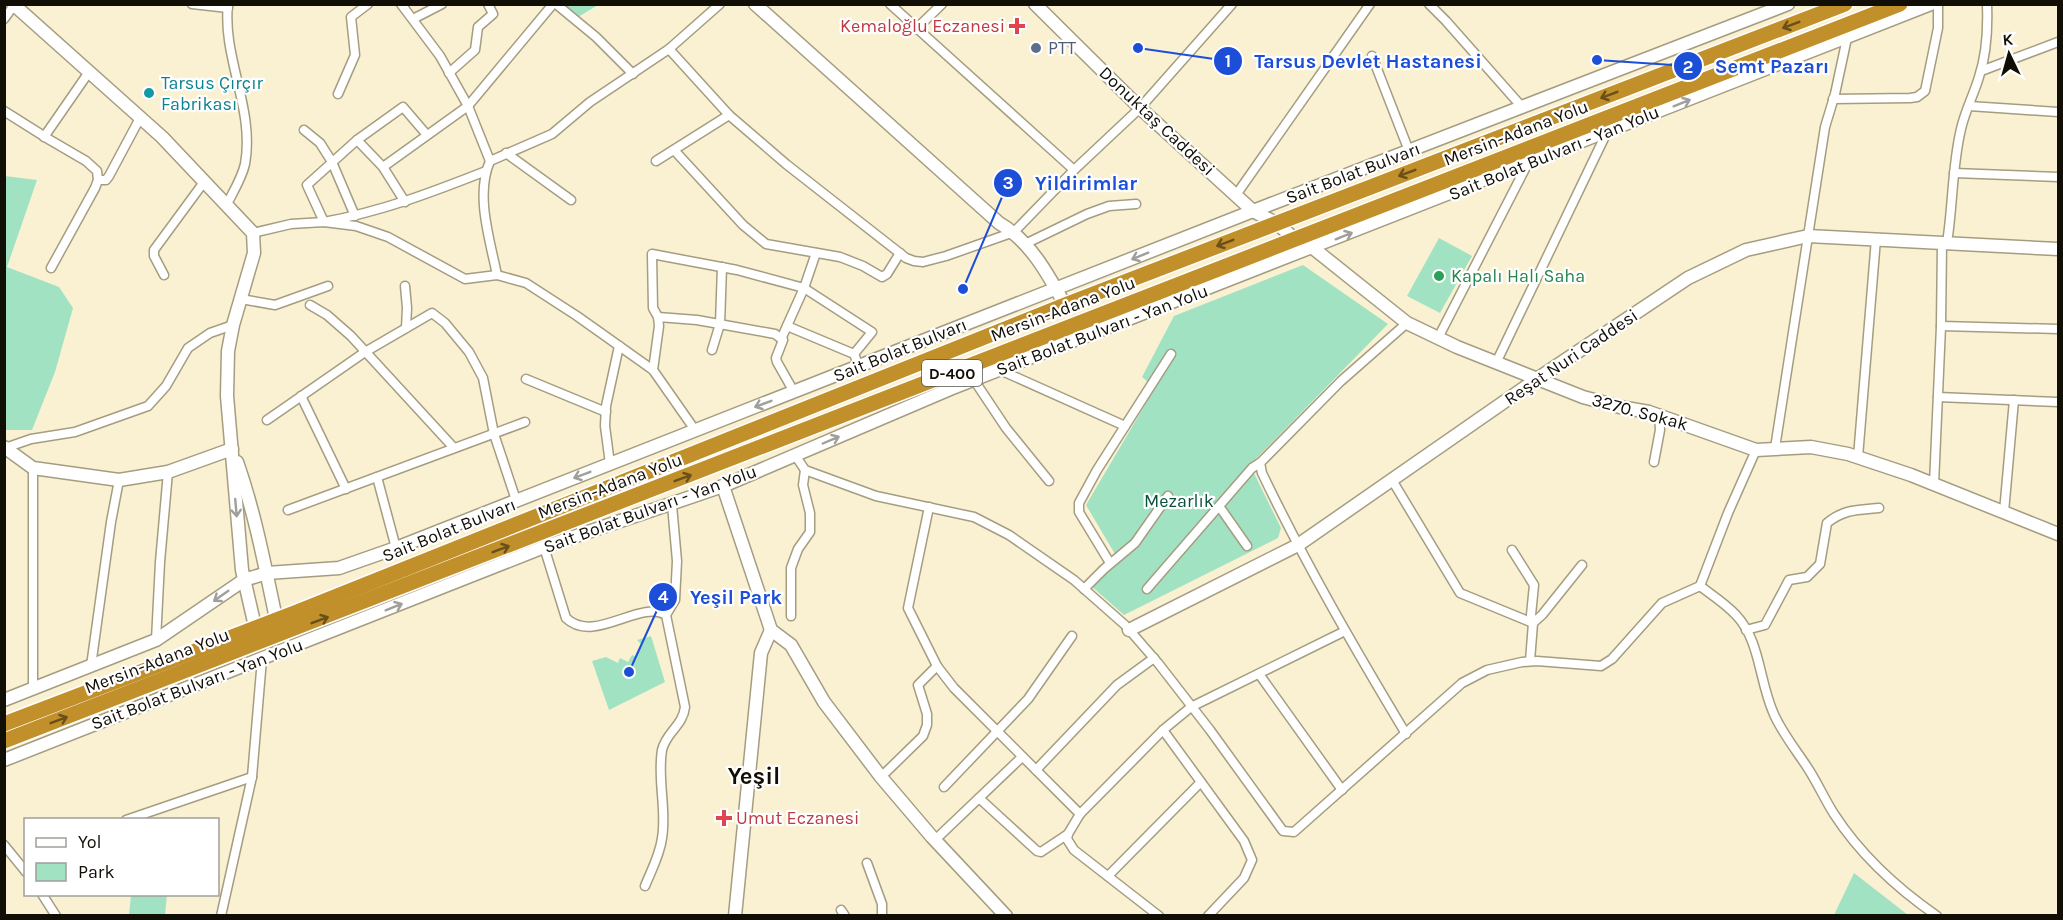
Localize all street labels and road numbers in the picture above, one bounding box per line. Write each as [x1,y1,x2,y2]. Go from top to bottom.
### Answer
street label: Donuktaş Caddesi [1095,62,1219,180]
street label: Mersin-Adana Yolu [1440,95,1592,171]
street label: Sait Bolat Bulvarı - Yan Yolu [1445,101,1663,205]
street label: Sait Bolat Bulvarı [1283,137,1423,209]
street label: Mersin-Adana Yolu [987,271,1139,347]
street label: Sait Bolat Bulvarı - Yan Yolu [993,279,1211,381]
street label: Reşat Nuri Caddesi [1500,304,1642,410]
street label: Sait Bolat Bulvarı [830,313,970,387]
road number: D-400 [922,360,982,386]
street label: 3270. Sokak [1590,389,1690,435]
street label: Mersin-Adana Yolu [534,448,686,524]
street label: Sait Bolat Bulvarı - Yan Yolu [540,460,760,558]
street label: Sait Bolat Bulvarı [379,493,519,567]
street label: Mersin-Adana Yolu [81,623,233,699]
street label: Sait Bolat Bulvarı - Yan Yolu [88,633,306,735]

